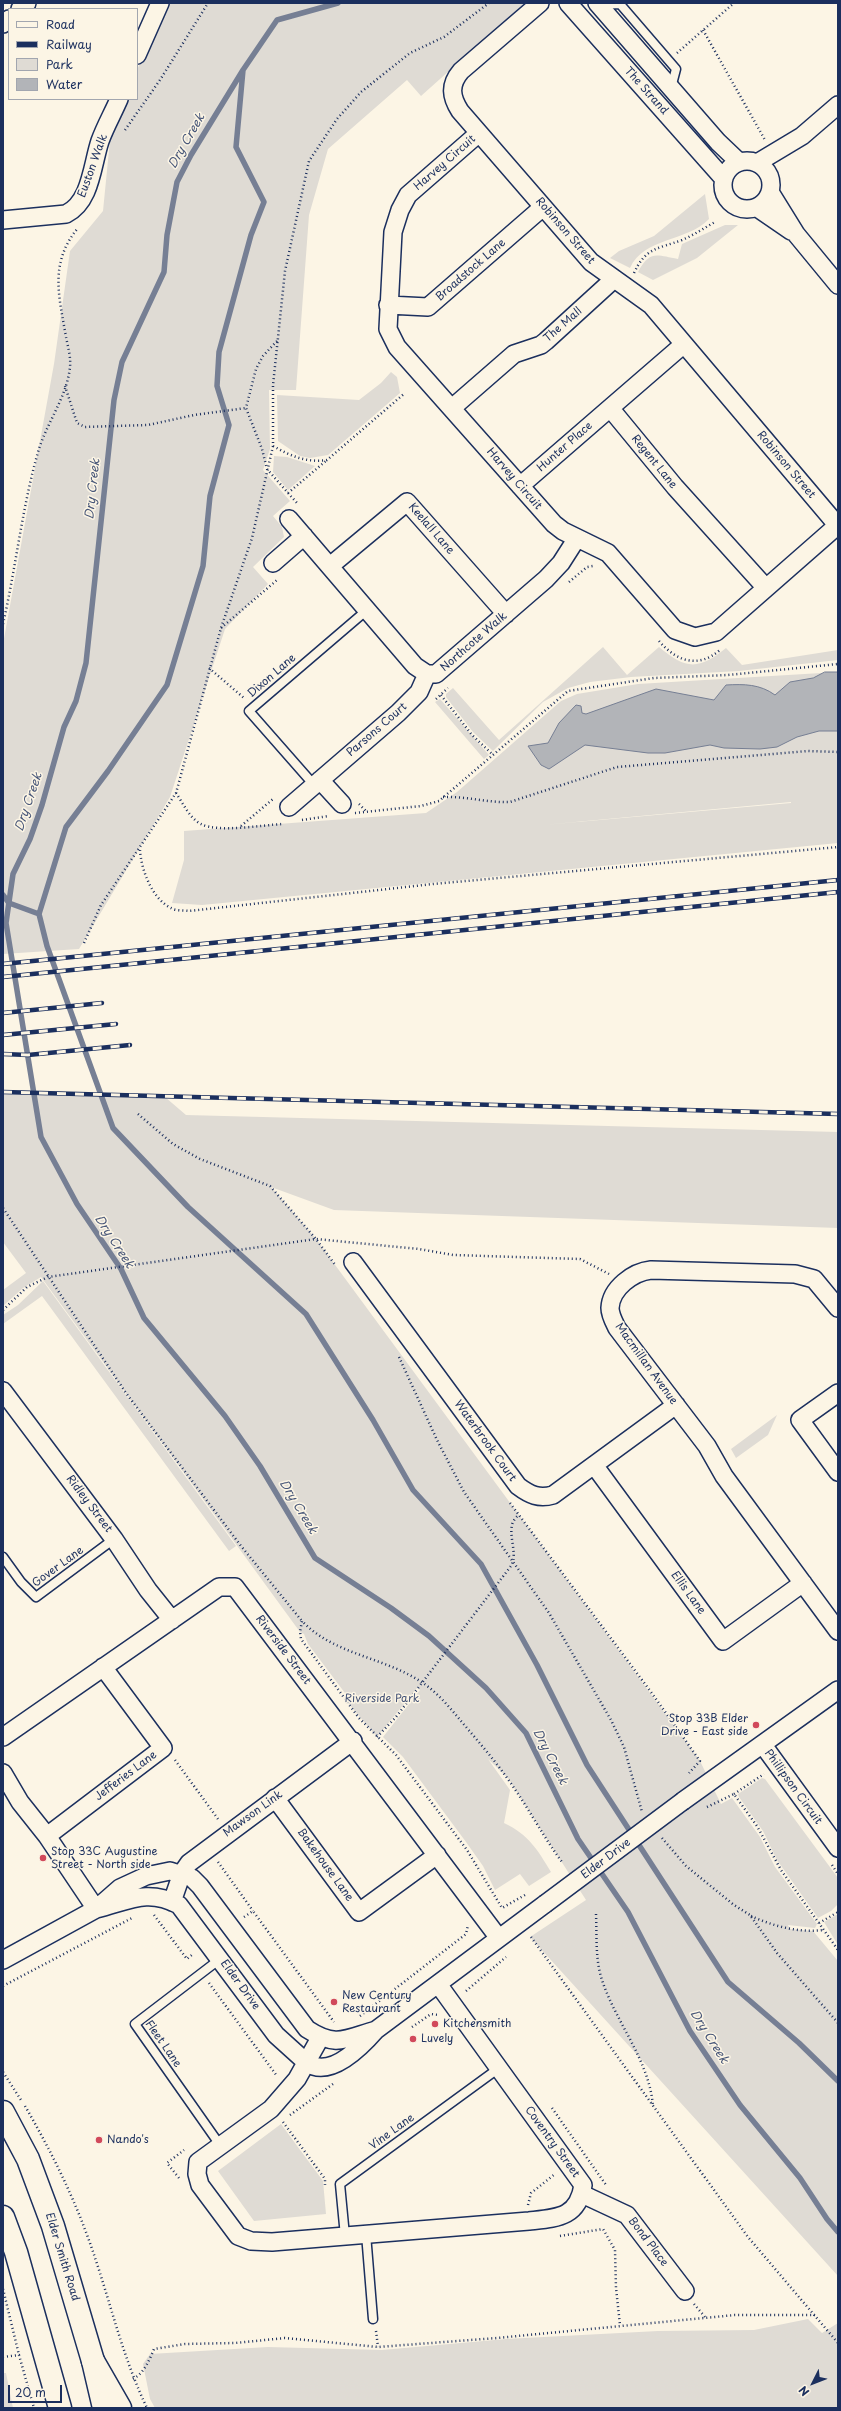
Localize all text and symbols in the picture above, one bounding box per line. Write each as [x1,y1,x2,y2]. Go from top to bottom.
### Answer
legend [8,8,138,100]
text: Road [46,15,75,33]
text: Railway [46,35,92,53]
text: Park [46,55,73,73]
street label: The Strand [621,65,671,117]
text: Water [46,75,82,93]
water label: Dry Creek [166,111,208,171]
street label: Euston Walk [75,132,111,200]
street label: Harvey Circuit [412,133,478,193]
street label: Robinson Street [533,195,597,267]
street label: Broadstock Lane [433,236,509,304]
street label: The Mall [541,305,585,345]
street label: Hunter Place [535,419,595,475]
street label: Robinson Street [754,429,818,501]
street label: Regent Lane [628,433,680,491]
street label: Harvey Circuit [484,446,544,512]
water label: Dry Creek [83,458,103,520]
street label: Keelall Lane [405,501,457,557]
street label: Northcote Walk [438,610,510,674]
street label: Dixon Lane [245,651,299,701]
street label: Parsons Court [344,700,410,760]
water label: Dry Creek [12,771,46,833]
water label: Dry Creek [91,1213,137,1271]
street label: Macmillan Avenue [612,1321,680,1407]
street label: Waterbrook Court [451,1398,519,1484]
street label: Ridley Street [63,1473,115,1535]
water label: Dry Creek [276,1477,320,1537]
street label: Gover Lane [30,1544,86,1590]
street label: Ellis Lane [668,1569,708,1617]
street label: Riverside Street [253,1613,313,1687]
park label: Riverside Park [345,1692,419,1706]
place label: Stop 33B Elder Drive - East side [661,1712,748,1738]
marker: Stop 33B Elder Drive - East side [751,1720,761,1730]
water label: Dry Creek [530,1727,570,1787]
street label: Phillipson Circuit [761,1747,825,1827]
street label: Jefferies Lane [92,1748,160,1804]
street label: Mawson Link [221,1788,285,1840]
street label: Bakehouse Lane [294,1826,356,1904]
street label: Elder Drive [579,1836,633,1882]
place label: Stop 33C Augustine Street - North side [51,1845,158,1871]
marker: Stop 33C Augustine Street - North side [38,1853,48,1863]
street label: Elder Drive [217,1957,263,2013]
place label: New Century Restaurant [342,1989,412,2015]
marker: New Century Restaurant [329,1997,339,2007]
water label: Dry Creek [687,2007,731,2067]
place label: Kitchensmith [443,2017,511,2031]
street label: Fleet Lane [142,2018,184,2070]
marker: Kitchensmith [430,2019,440,2029]
place label: Luvely [421,2032,453,2046]
marker: Luvely [408,2034,418,2044]
street label: Coventry Street [522,2104,582,2180]
street label: Vine Lane [367,2111,417,2153]
place label: Nando's [107,2133,149,2147]
marker: Nando's [94,2135,104,2145]
street label: Elder Smith Road [42,2211,82,2303]
street label: Bond Place [625,2215,671,2269]
north arrow [793,2363,833,2403]
scale bar [10,2377,64,2403]
text: N [794,2382,813,2400]
text: 20 m [15,2383,46,2401]

